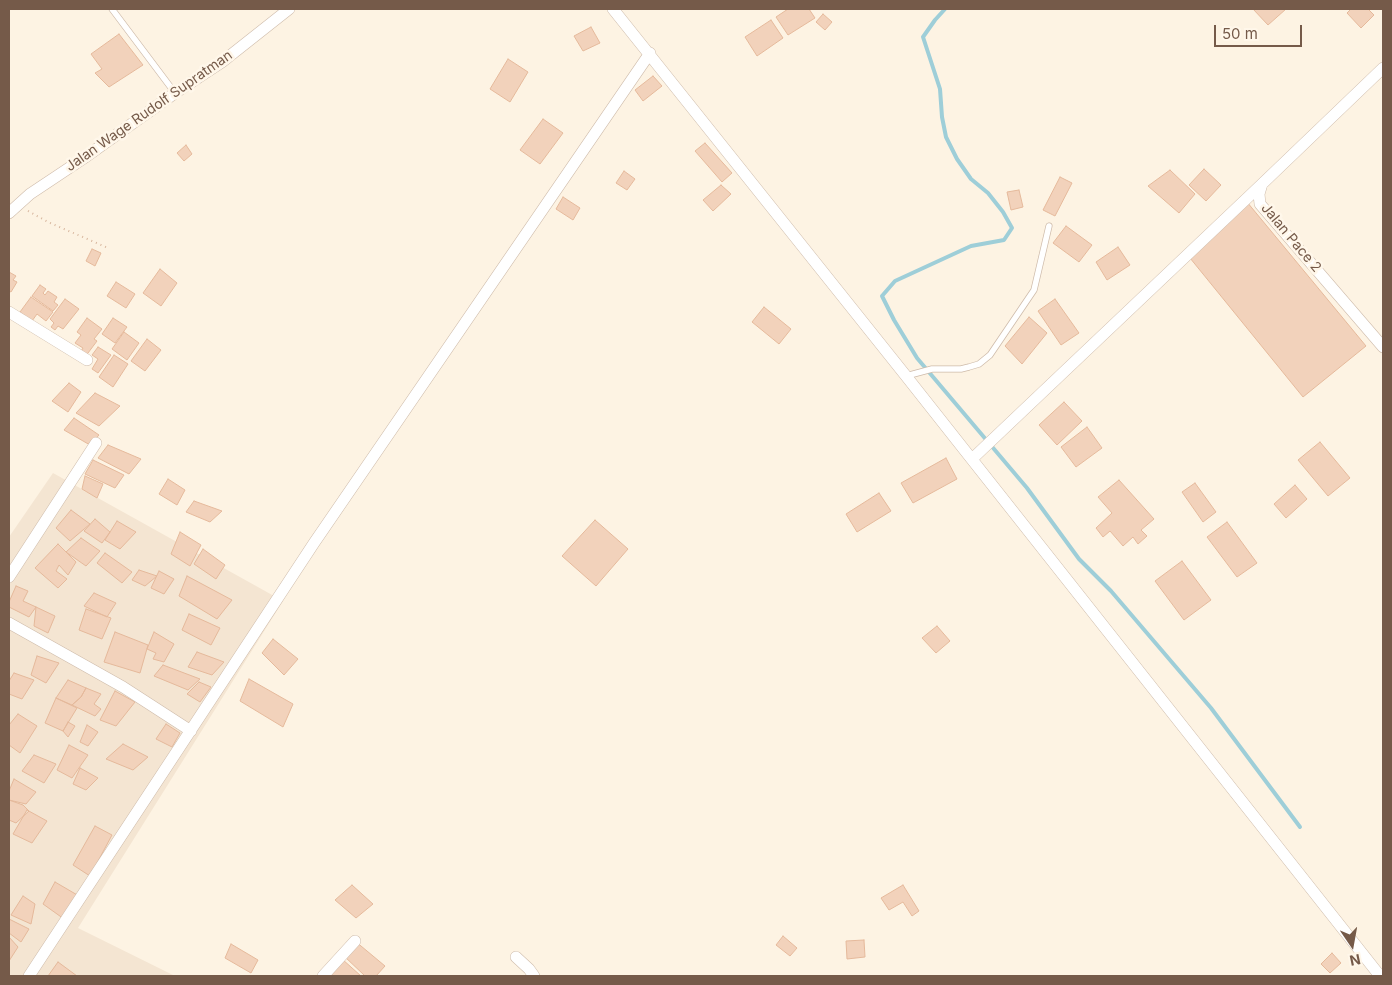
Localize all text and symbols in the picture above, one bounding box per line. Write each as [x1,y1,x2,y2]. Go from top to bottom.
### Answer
scale bar [1217,15,1304,47]
text: 50 m [1222,24,1258,43]
street label: Jalan Wage Rudolf Supratman [62,47,236,175]
street label: Jalan Pace 2 [1257,200,1325,276]
north arrow [1327,920,1377,970]
text: N [1348,951,1362,970]

